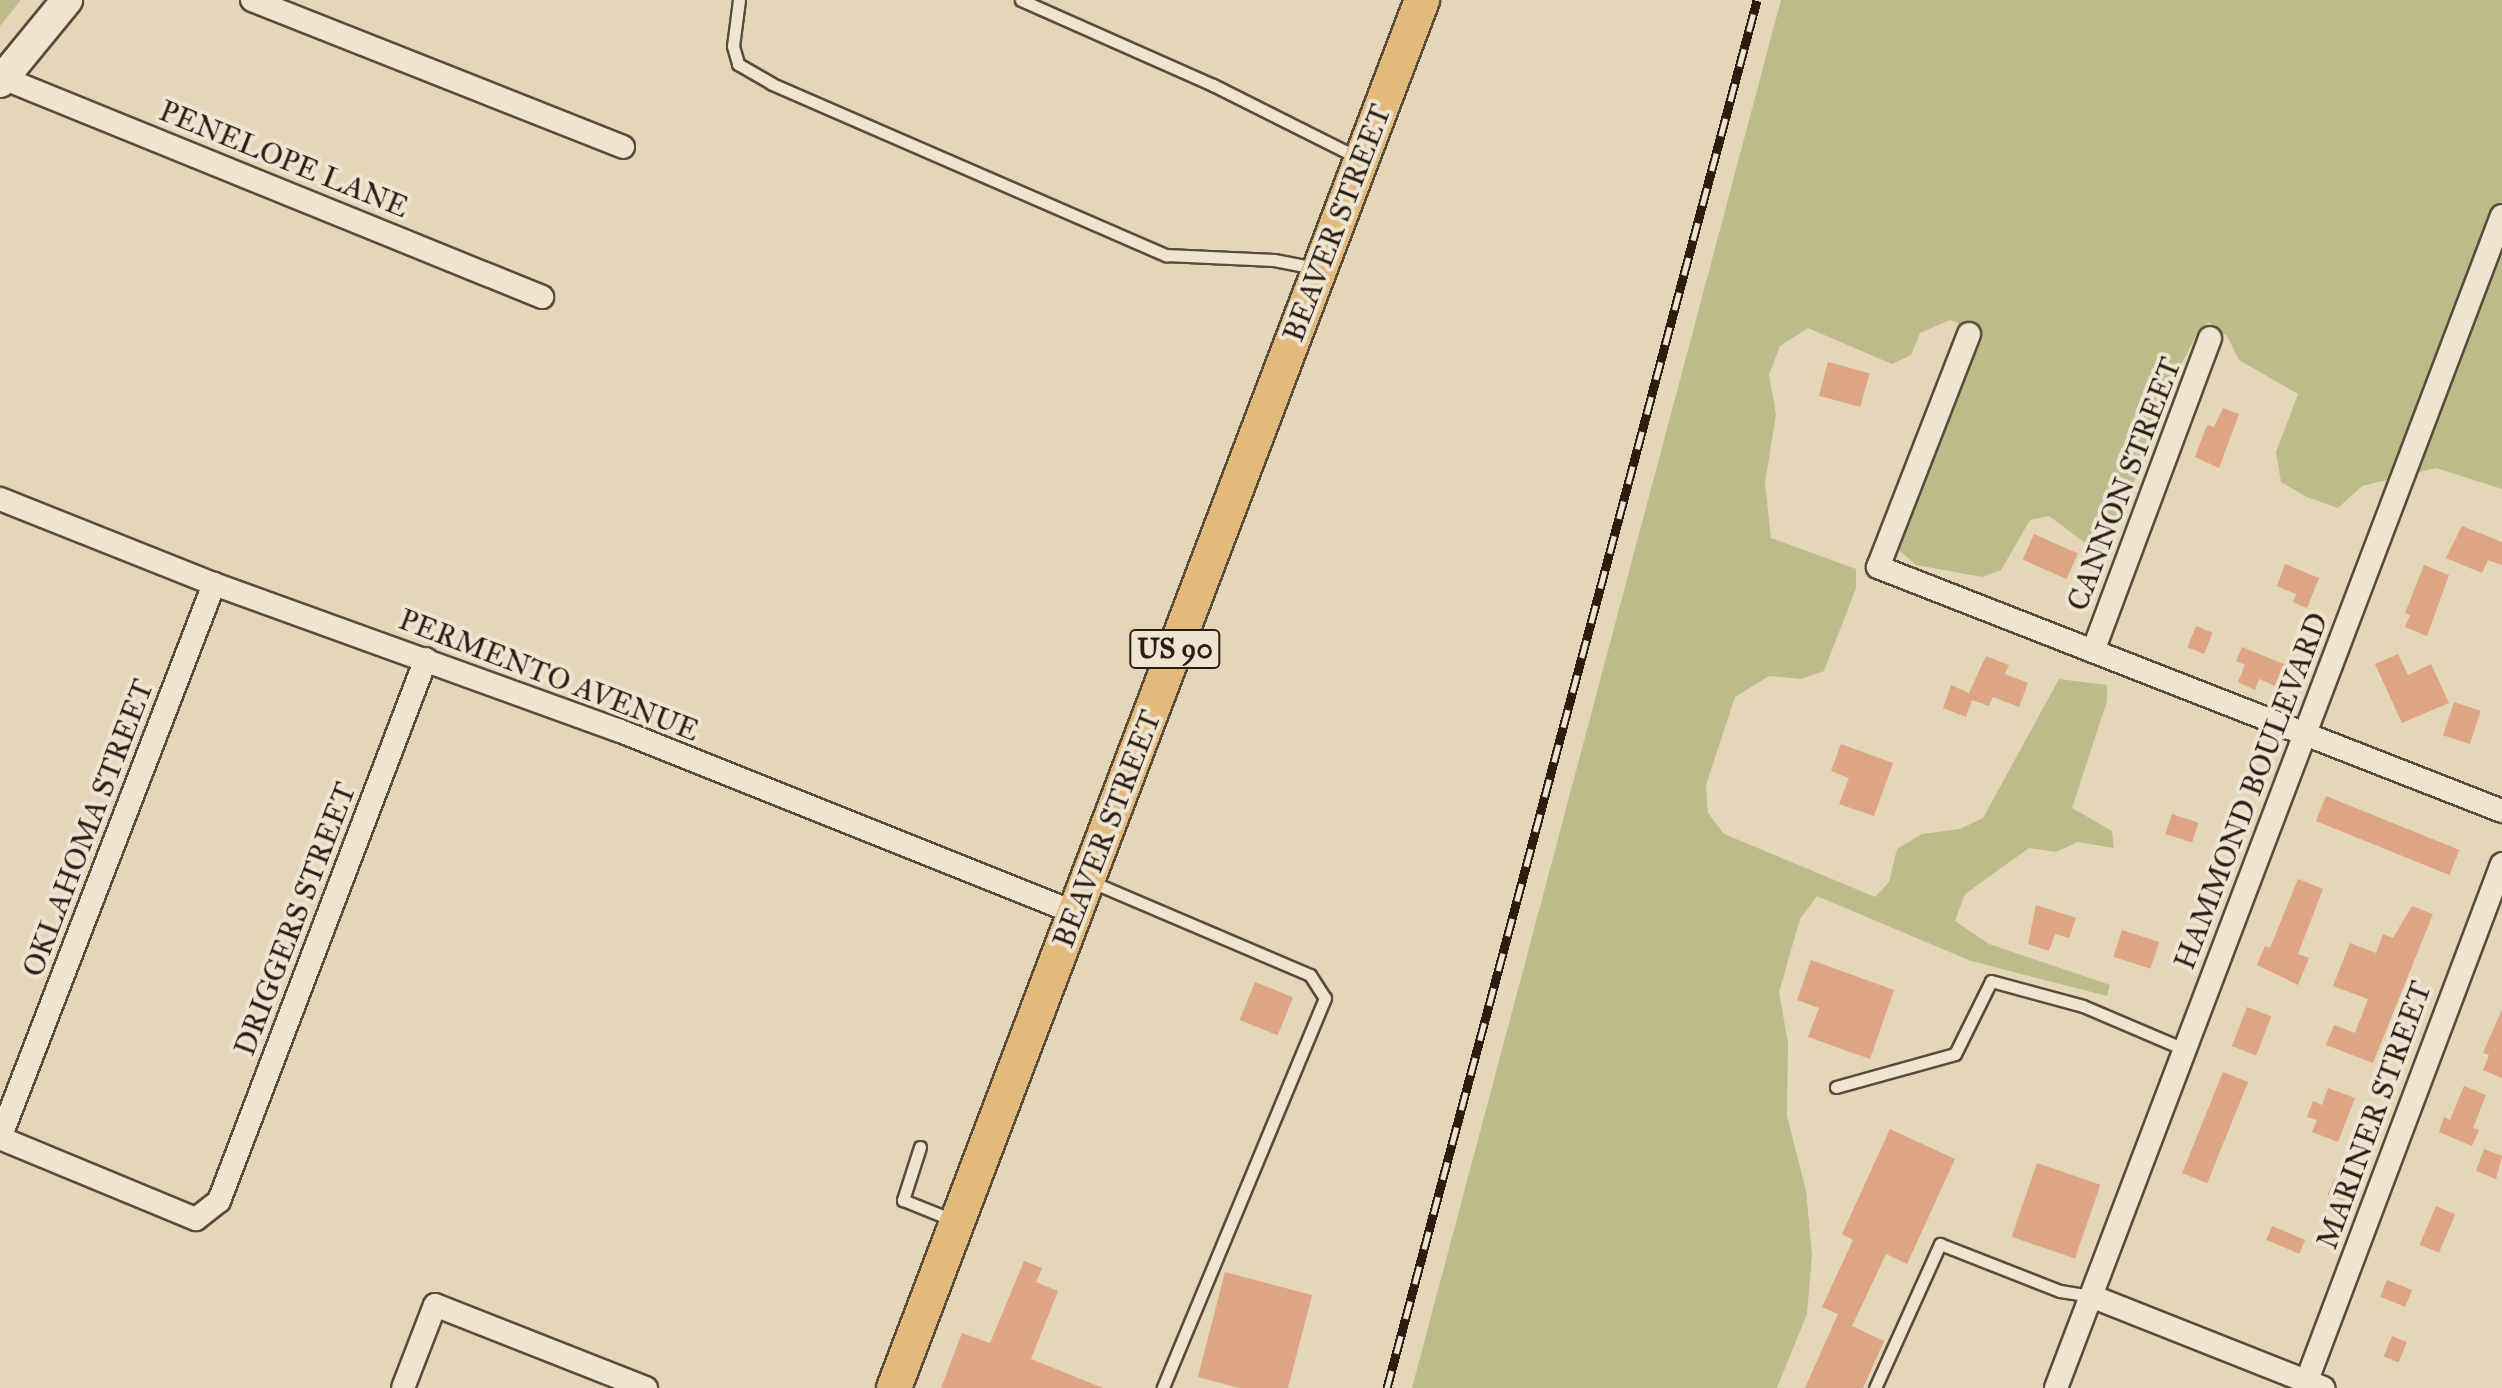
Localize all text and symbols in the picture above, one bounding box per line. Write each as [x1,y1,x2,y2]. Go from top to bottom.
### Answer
street label: PENELOPE LANE [154,93,414,225]
street label: BEAVER STREET [1275,99,1399,347]
street label: CANNON STREET [2059,352,2189,616]
street label: PERMENTO AVENUE [394,601,704,749]
street label: HAMMOND BOULEVARD [2166,608,2336,974]
road number: US 90 [1129,625,1221,673]
street label: OKLAHOMA STREET [15,674,161,982]
street label: BEAVER STREET [1045,705,1169,953]
street label: DRIGGERS STREET [226,777,364,1061]
street label: MARINER STREET [2309,976,2439,1254]

